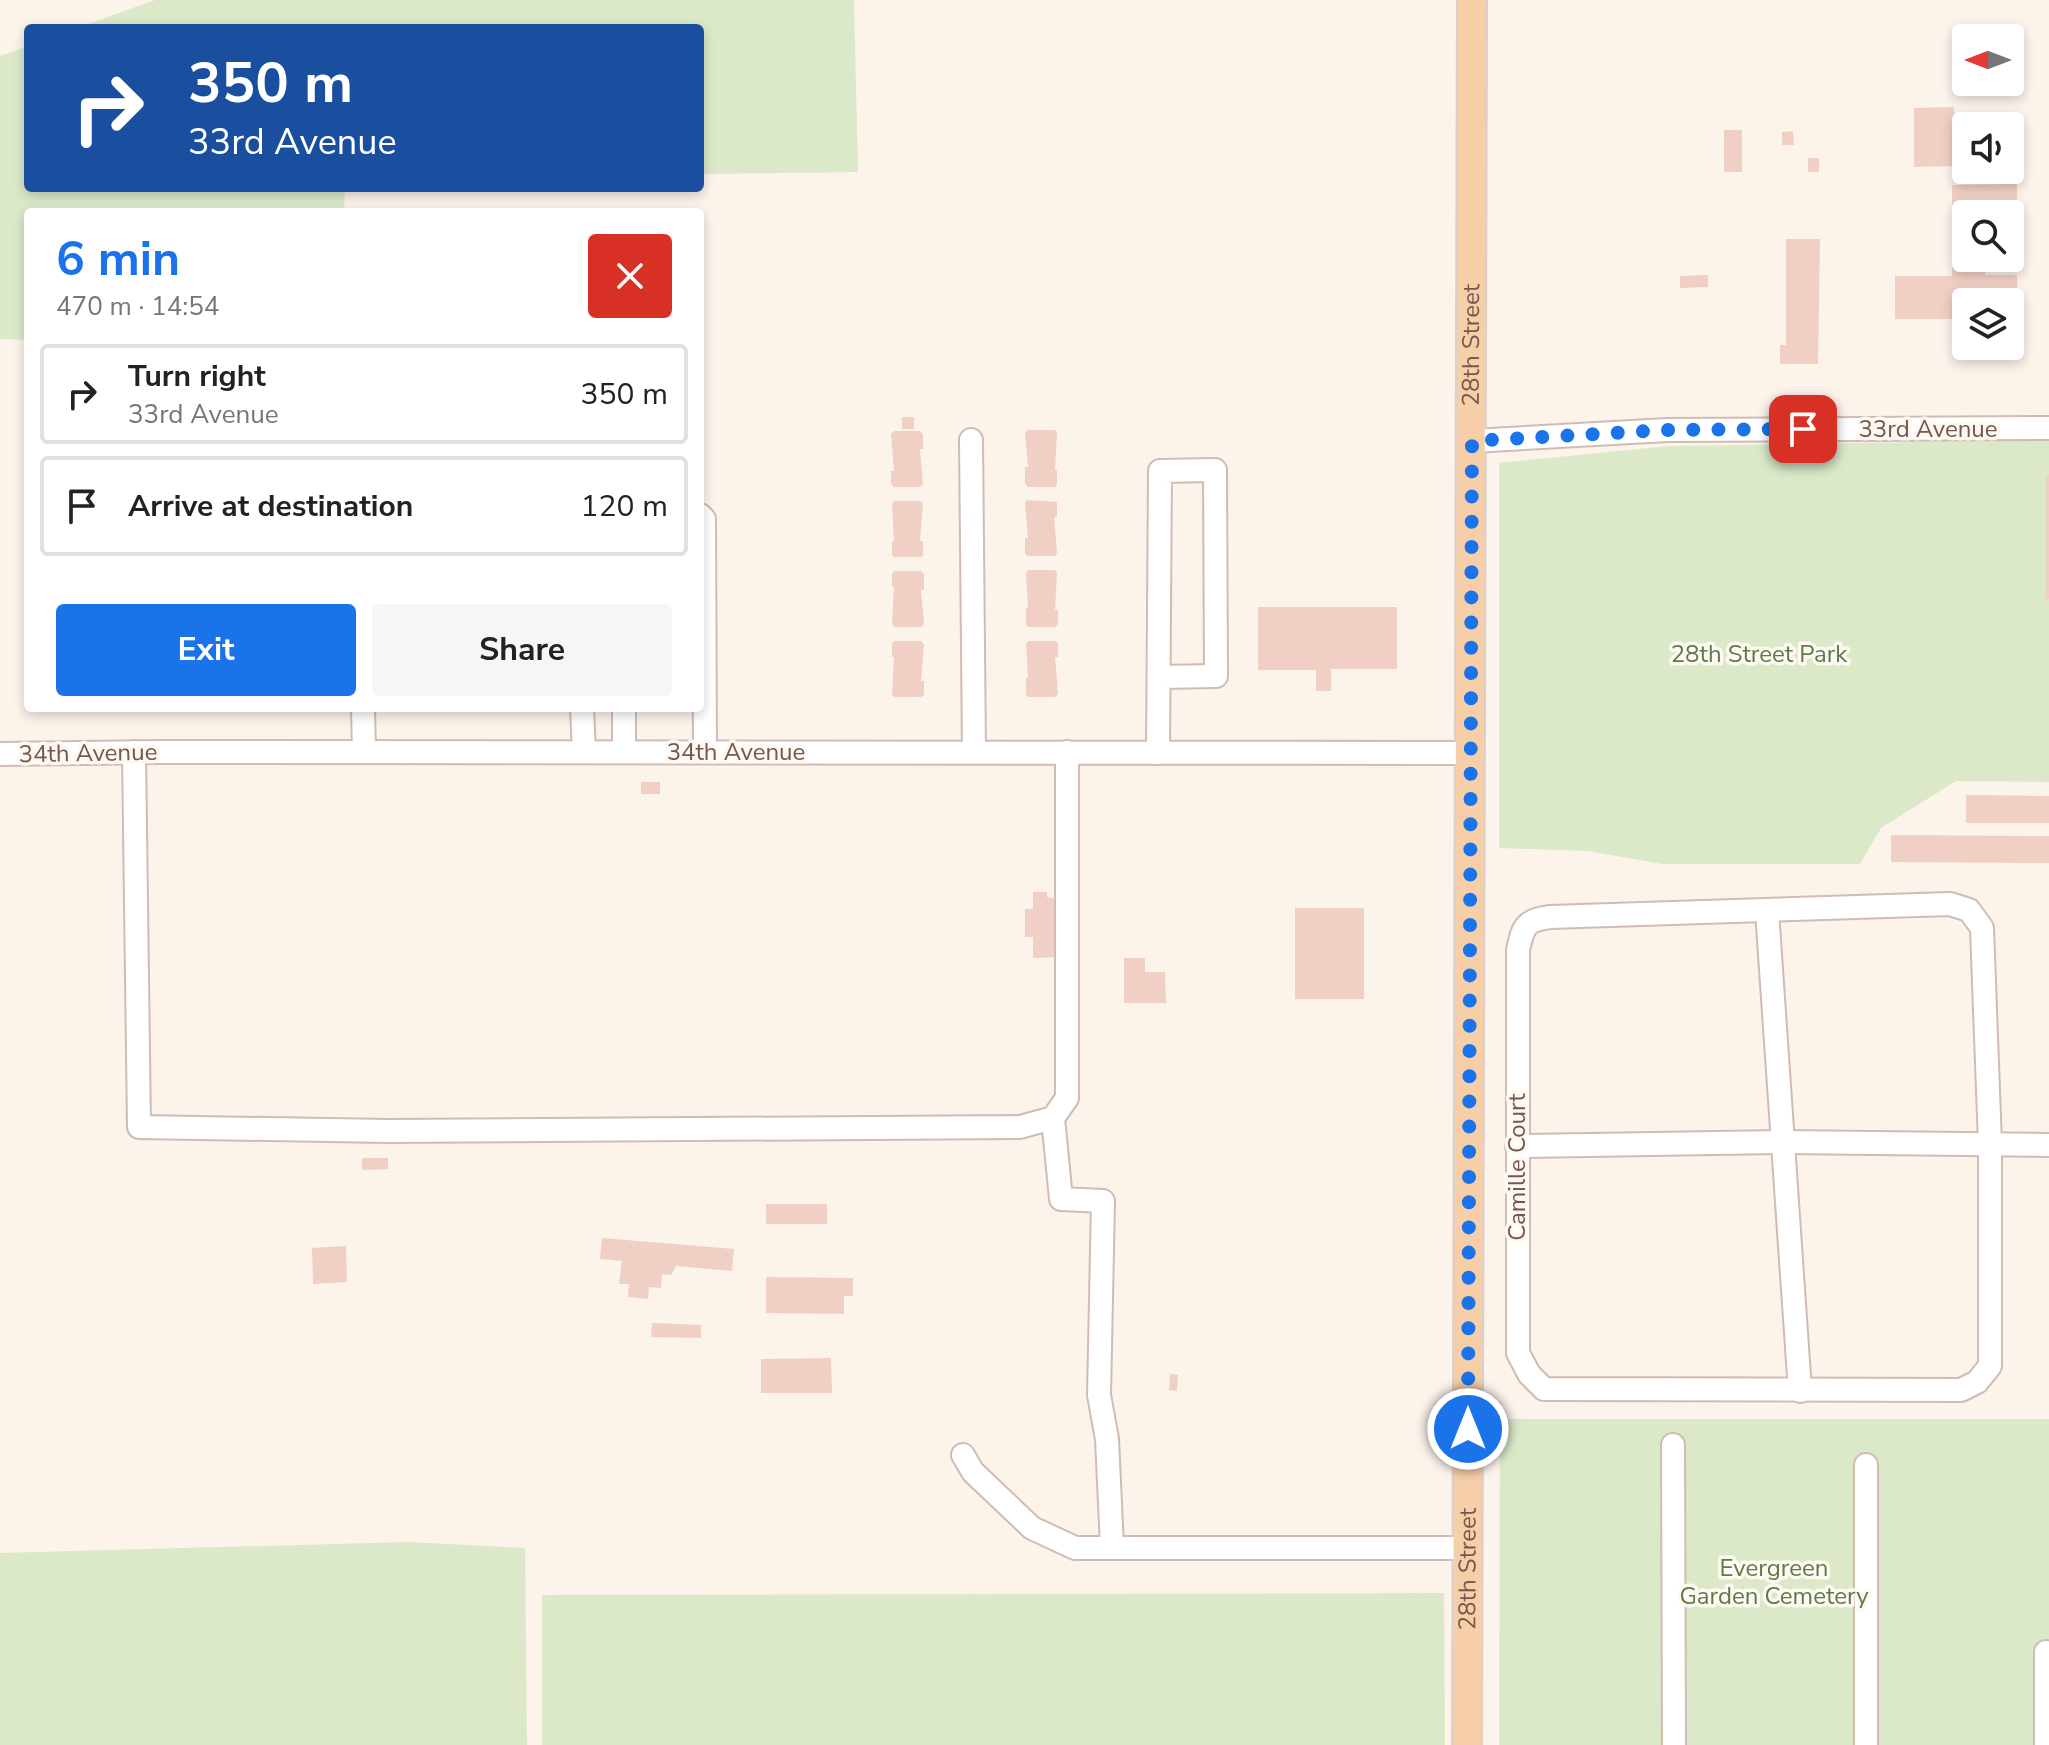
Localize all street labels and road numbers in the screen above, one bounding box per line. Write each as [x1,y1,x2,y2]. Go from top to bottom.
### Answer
street label: 28th Street [1455,283,1487,406]
street label: 33rd Avenue [1858,413,1998,445]
street label: 34th Avenue [18,736,158,770]
street label: 34th Avenue [667,736,805,768]
street label: Camille Court [1501,1093,1533,1241]
street label: 28th Street [1451,1507,1484,1630]

